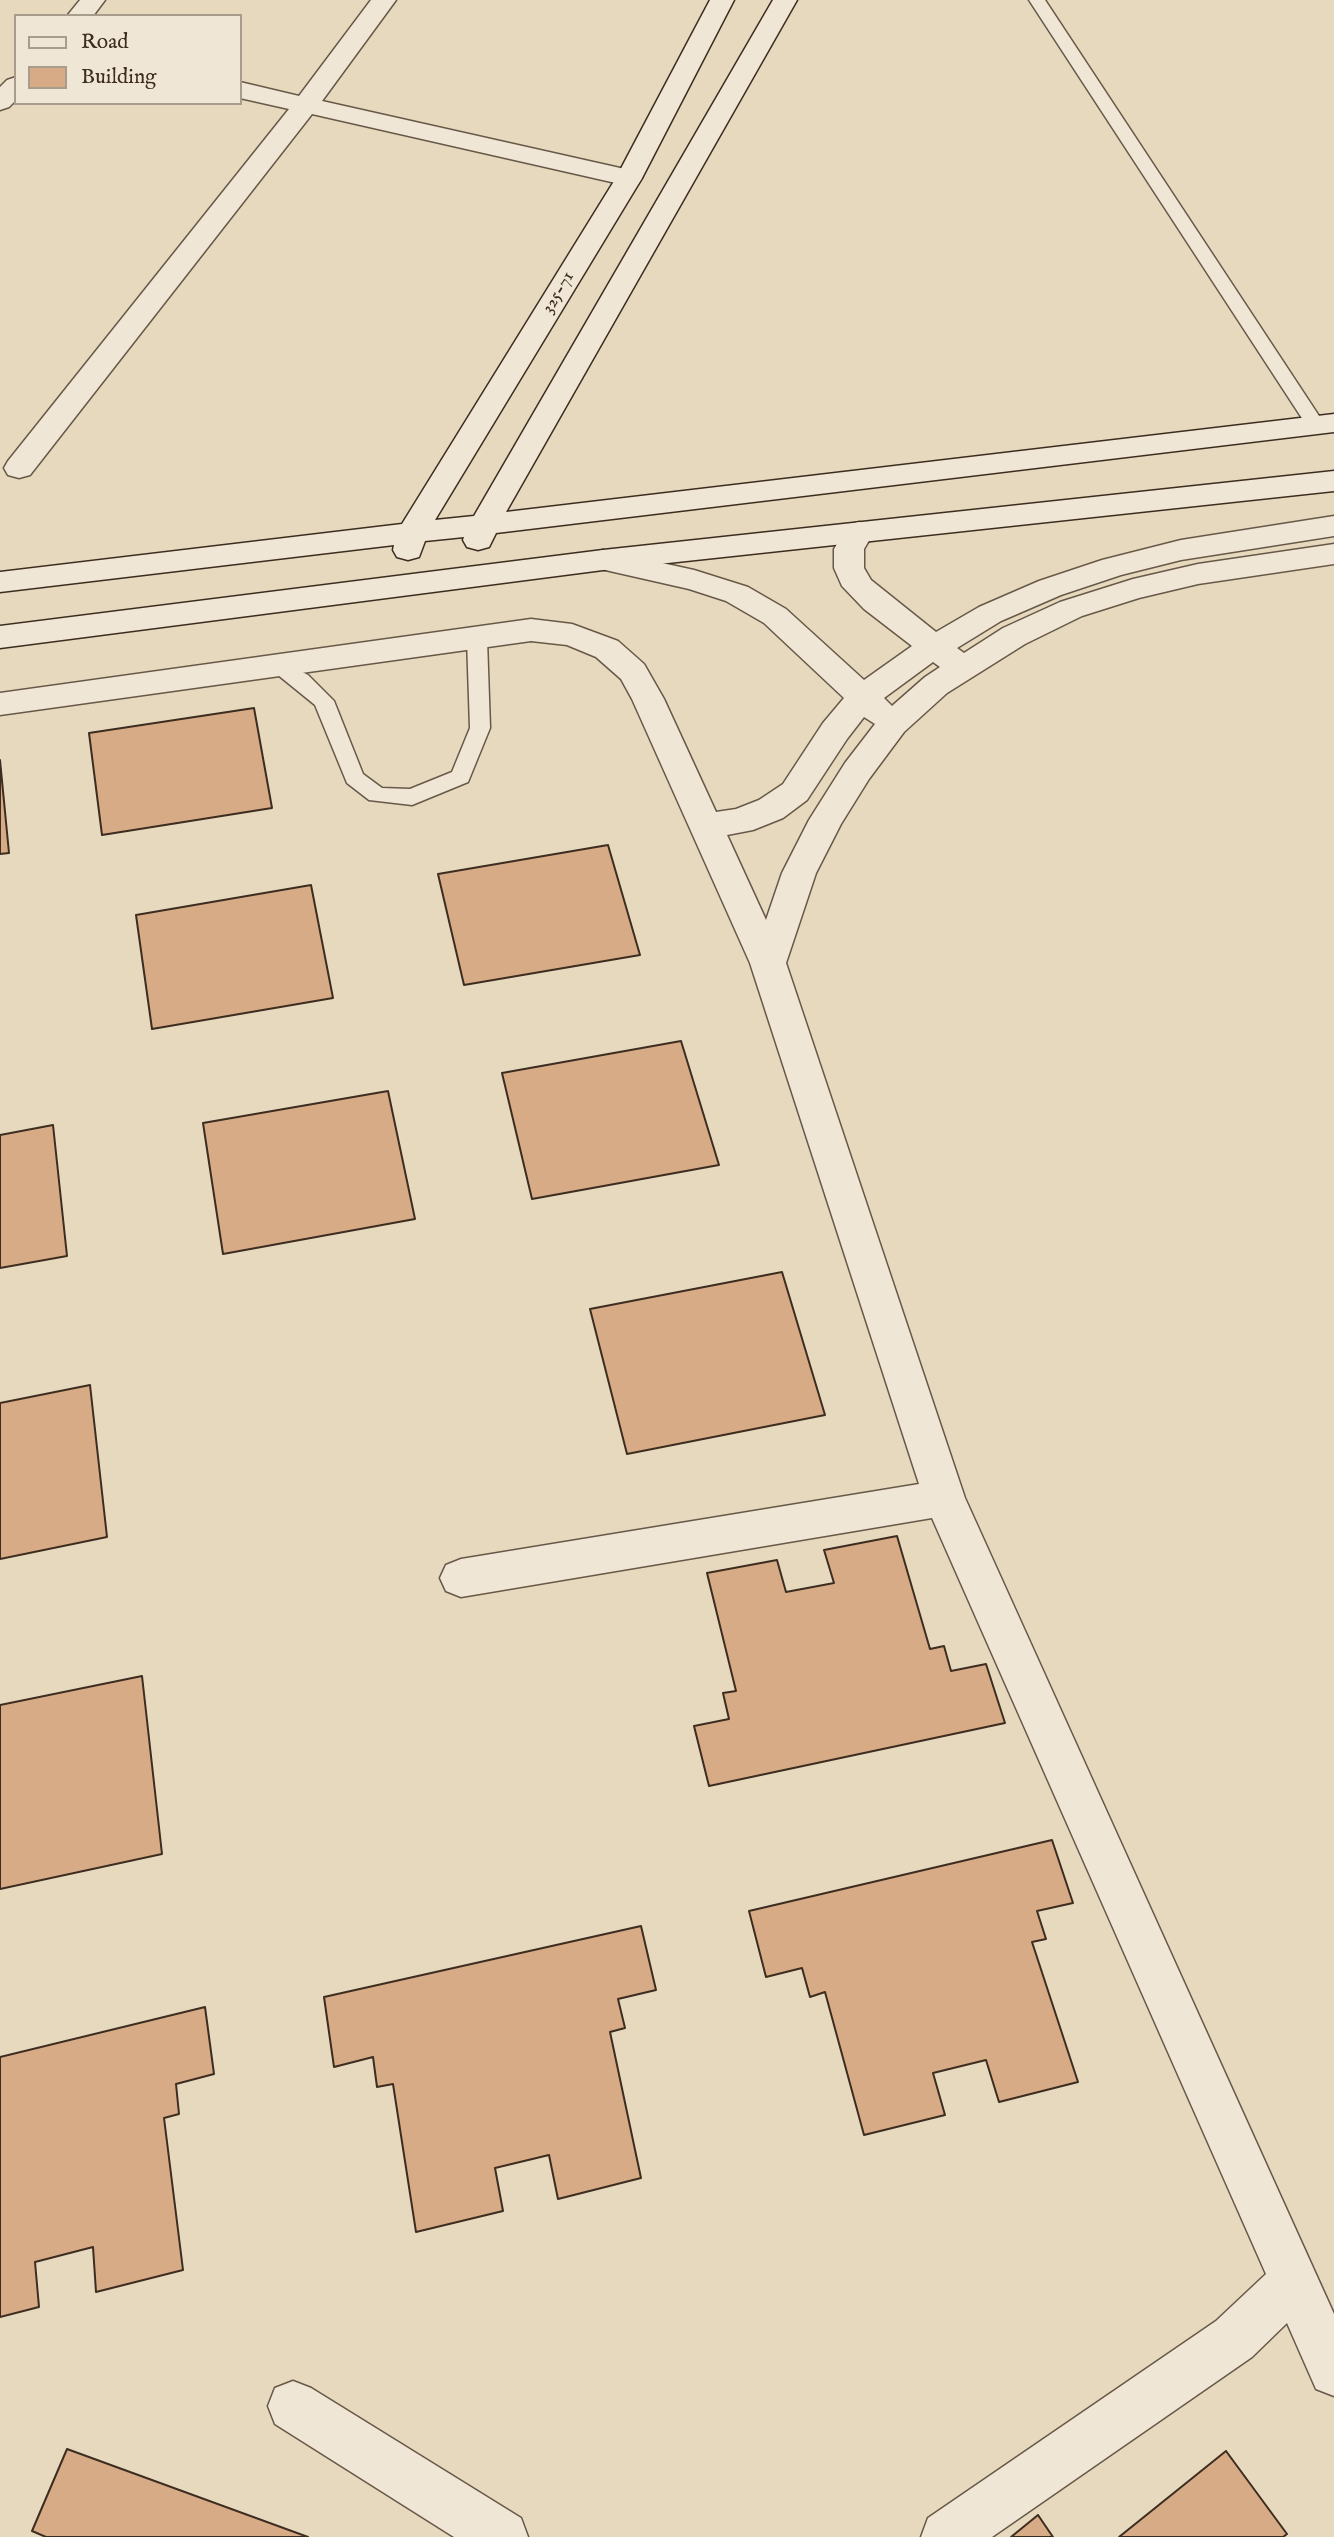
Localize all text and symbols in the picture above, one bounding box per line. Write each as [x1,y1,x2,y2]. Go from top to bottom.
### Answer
legend [14,14,242,105]
text: Road [81,29,128,56]
text: Building [81,64,156,91]
street label: 325-71 [538,268,580,318]

